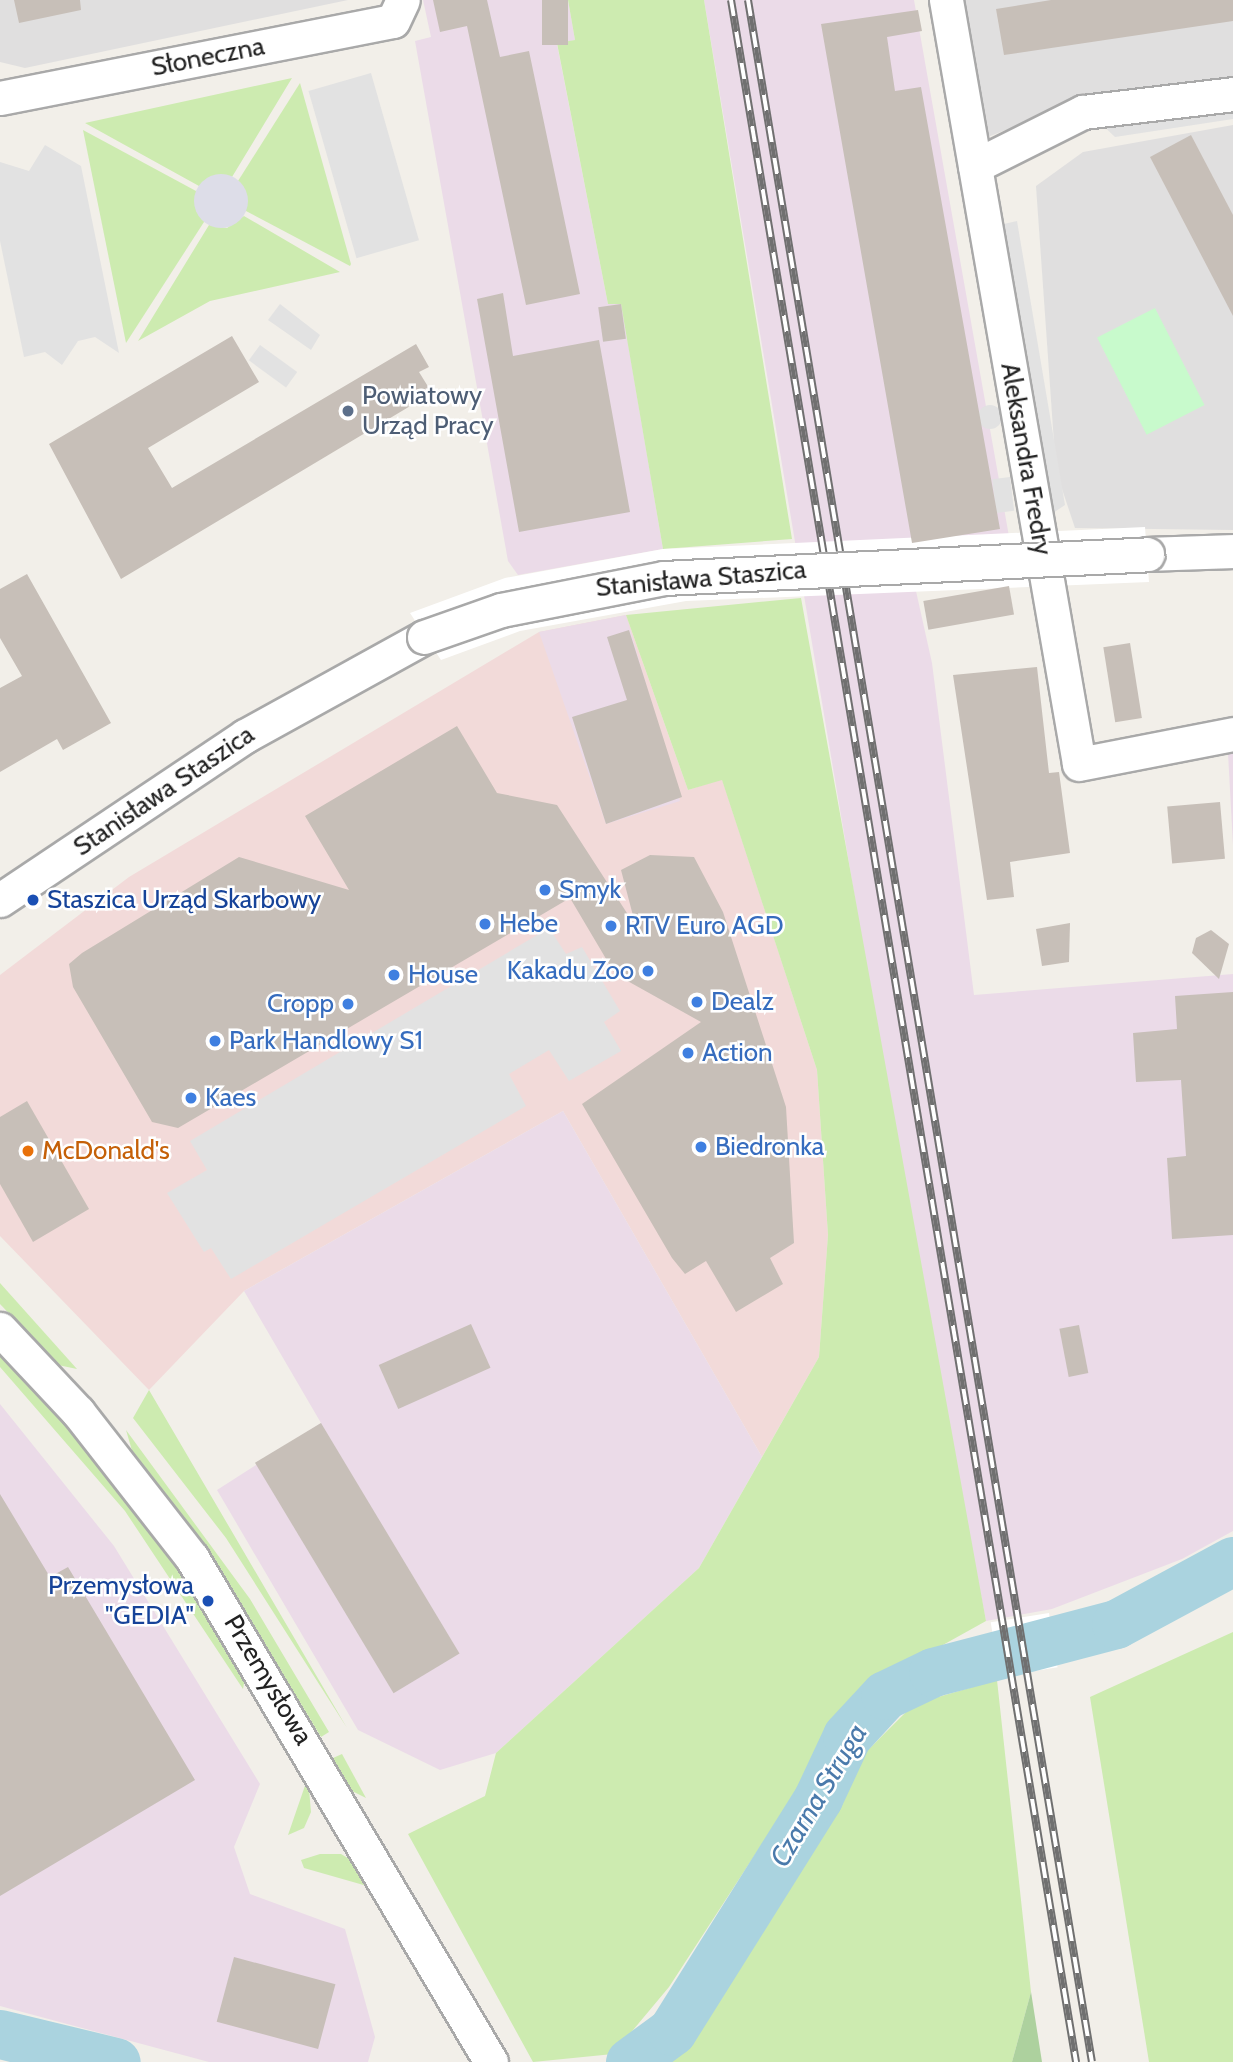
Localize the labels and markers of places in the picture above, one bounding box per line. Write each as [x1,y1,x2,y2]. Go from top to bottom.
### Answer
place label: Powiatowy Urząd Pracy [362,380,494,442]
marker: Powiatowy Urząd Pracy [340,403,356,419]
place label: Smyk [559,874,621,906]
marker: Smyk [537,882,553,898]
place label: Staszica Urząd Skarbowy [47,884,321,916]
marker: Staszica Urząd Skarbowy [25,892,41,908]
place label: Hebe [499,908,558,940]
place label: RTV Euro AGD [625,910,784,942]
marker: Hebe [477,916,493,932]
marker: RTV Euro AGD [603,918,619,934]
place label: Kakadu Zoo [507,955,634,987]
place label: House [408,959,478,991]
marker: Kakadu Zoo [640,963,656,979]
marker: House [386,967,402,983]
place label: Dealz [711,986,774,1018]
place label: Cropp [267,988,334,1020]
marker: Dealz [689,994,705,1010]
marker: Cropp [340,996,356,1012]
place label: Park Handlowy S1 [229,1025,423,1057]
marker: Park Handlowy S1 [207,1033,223,1049]
place label: Action [702,1037,773,1069]
marker: Action [680,1045,696,1061]
place label: Kaes [205,1082,256,1114]
marker: Kaes [183,1090,199,1106]
place label: Biedronka [715,1131,824,1163]
place label: McDonald's [42,1135,170,1167]
marker: Biedronka [693,1139,709,1155]
marker: McDonald's [20,1143,36,1159]
place label: Przemysłowa "GEDIA" [48,1570,194,1632]
marker: Przemysłowa "GEDIA" [200,1593,216,1609]

